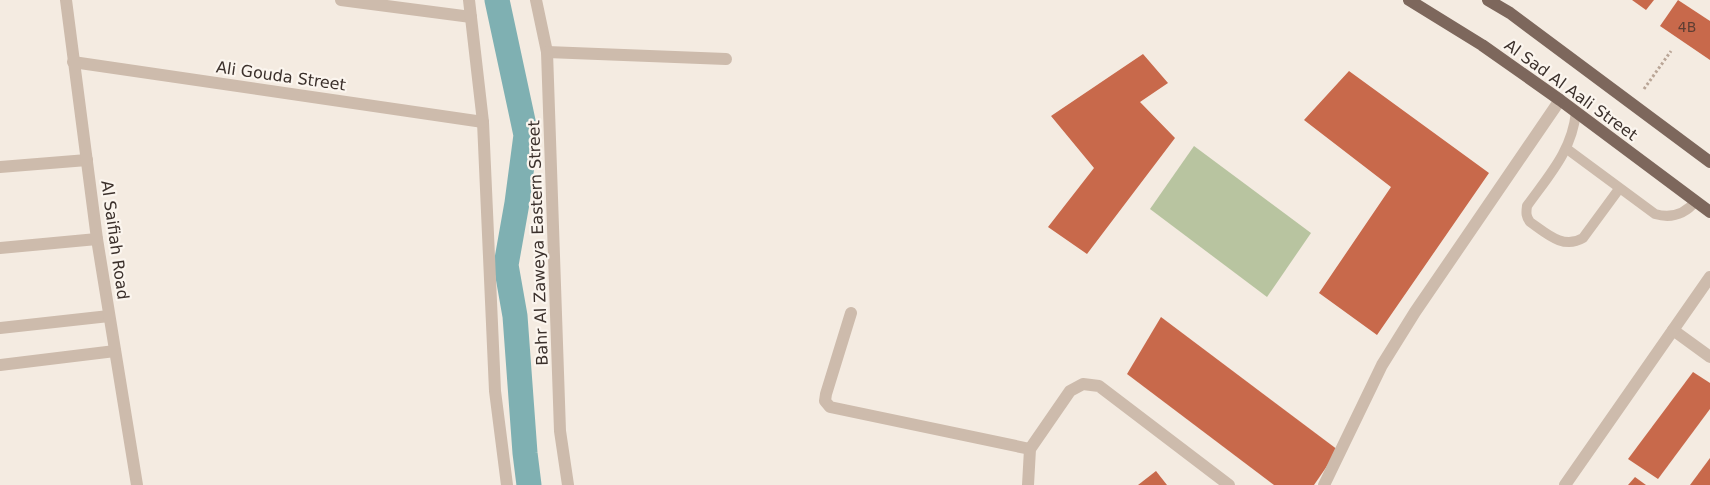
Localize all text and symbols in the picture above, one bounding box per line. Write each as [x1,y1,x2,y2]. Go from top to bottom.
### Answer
house number: 4B [1678,19,1696,35]
street label: Al Sad Al Aali Street [1501,35,1641,145]
street label: Ali Gouda Street [215,57,347,95]
street label: Bahr Al Zaweya Eastern Street [524,120,552,366]
street label: Al Saifiah Road [97,179,133,301]

